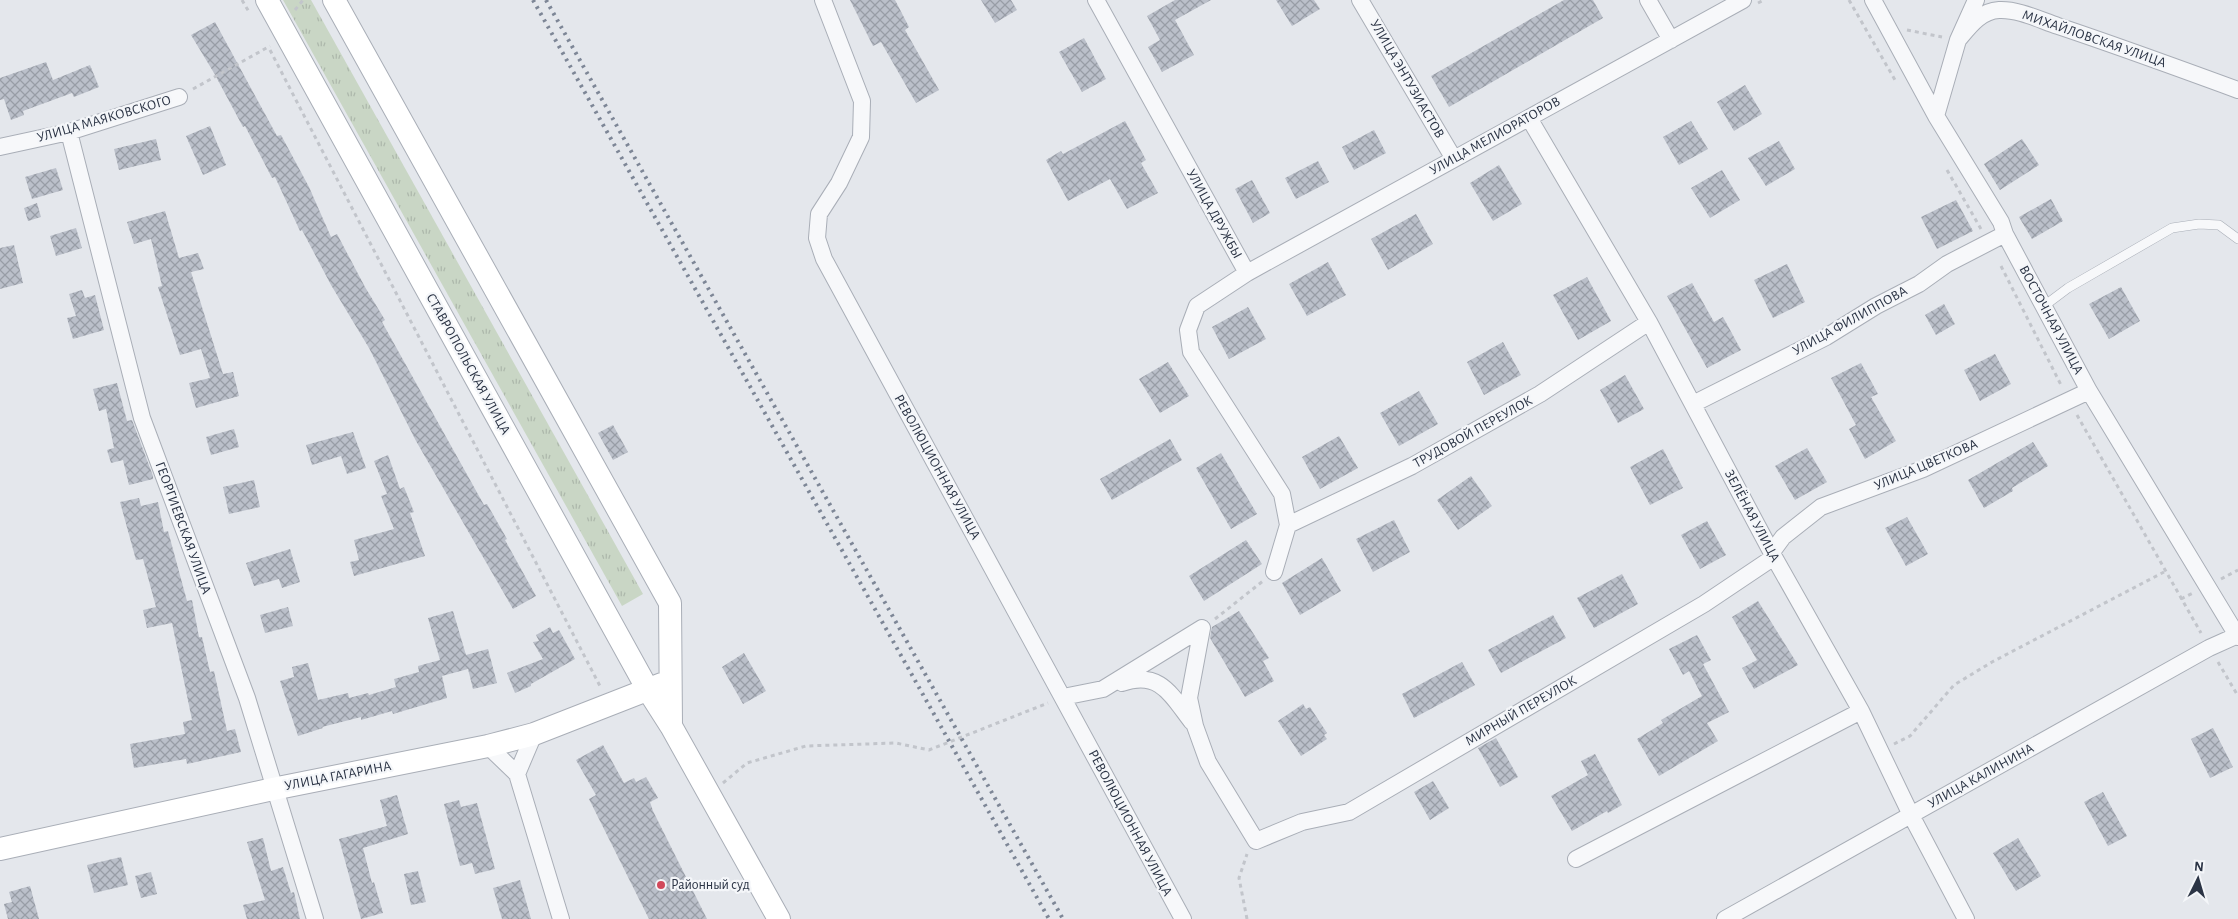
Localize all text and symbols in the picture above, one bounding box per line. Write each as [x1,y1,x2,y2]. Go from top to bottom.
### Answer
street label: МИХАЙЛОВСКАЯ УЛИЦА [2020,7,2168,70]
street label: УЛИЦА ЭНТУЗИАСТОВ [1367,17,1447,141]
street label: УЛИЦА МАЯКОВСКОГО [35,93,173,145]
street label: УЛИЦА МЕЛИОРАТОРОВ [1427,94,1563,178]
street label: УЛИЦА ДРУЖБЫ [1184,167,1244,261]
street label: ВОСТОЧНАЯ УЛИЦА [2016,263,2086,377]
street label: УЛИЦА ФИЛИППОВА [1790,284,1910,358]
street label: СТАВРОПОЛЬСКАЯ УЛИЦА [423,291,513,437]
street label: РЕВОЛЮЦИОННАЯ УЛИЦА [891,392,983,542]
street label: ТРУДОВОЙ ПЕРЕУЛОК [1411,393,1535,471]
street label: УЛИЦА ЦВЕТКОВА [1872,437,1980,493]
street label: ГЕОРГИЕВСКАЯ УЛИЦА [153,460,213,596]
street label: ЗЕЛЁНАЯ УЛИЦА [1722,467,1784,564]
street label: МИРНЫЙ ПЕРЕУЛОК [1462,673,1579,749]
street label: УЛИЦА КАЛИНИНА [1926,741,2036,811]
street label: РЕВОЛЮЦИОННАЯ УЛИЦА [1085,748,1175,898]
street label: УЛИЦА ГАГАРИНА [283,759,393,793]
north arrow [2173,854,2223,904]
text: N [2194,860,2205,874]
place label: Районный суд [671,878,750,892]
marker: Районный суд [655,879,667,891]

